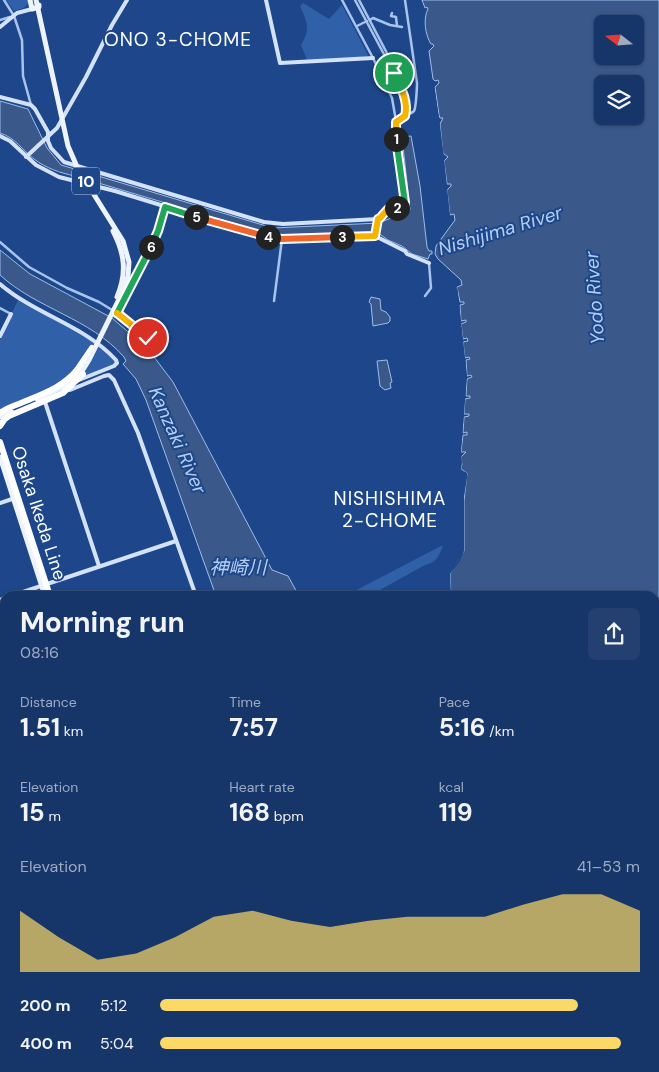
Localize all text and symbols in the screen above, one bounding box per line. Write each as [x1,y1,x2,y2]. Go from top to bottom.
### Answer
north arrow [594,15,644,65]
map controls [594,15,644,125]
district label: ONO 3-CHOME [104,27,252,52]
pin [373,52,415,94]
icon: arrive [380,59,408,87]
button: layers [594,75,644,125]
pin: 1 [384,126,408,152]
text: 1 [394,130,399,148]
road number: 10 [72,168,100,195]
pin: 2 [384,196,410,220]
text: 2 [393,199,402,217]
water label: Nishijima River [435,199,566,261]
pin: 5 [184,204,208,230]
text: 5 [192,208,201,226]
pin: 4 [256,224,280,250]
pin: 3 [330,224,354,250]
text: 4 [264,228,273,246]
text: 3 [338,228,347,246]
pin: 6 [138,234,164,260]
text: 6 [147,238,156,256]
water label: Yodo River [579,250,610,345]
pin [127,317,169,359]
icon: check [134,324,162,352]
water label: Kanzaki River [143,383,213,499]
street label: Osaka Ikeda Line [6,443,72,583]
district label: NISHISHIMA 2-CHOME [334,486,446,533]
water label: 神崎川 [209,555,268,580]
text: Morning run [20,604,185,641]
button: share [588,608,640,660]
text: 08:16 [20,642,59,663]
text: Distance [20,693,77,711]
text: Time [229,693,261,711]
text: Pace [439,693,470,711]
text: 1.51 [20,711,60,744]
text: 7:57 [229,711,278,744]
text: 5:16 [439,711,486,744]
text: km [60,722,83,740]
text: /km [486,722,514,740]
text: Elevation [20,778,78,796]
text: Heart rate [229,778,295,796]
text: kcal [439,778,464,796]
text: 15 [20,796,45,829]
text: 168 [229,796,270,829]
text: 119 [439,796,473,829]
text: m [45,807,61,825]
text: bpm [270,807,304,825]
text: Elevation [20,856,87,877]
text: 41–53 m [577,856,640,877]
text: 200 m [20,995,71,1016]
text: 5:12 [100,995,127,1016]
text: 400 m [20,1033,72,1054]
text: 5:04 [100,1033,134,1054]

